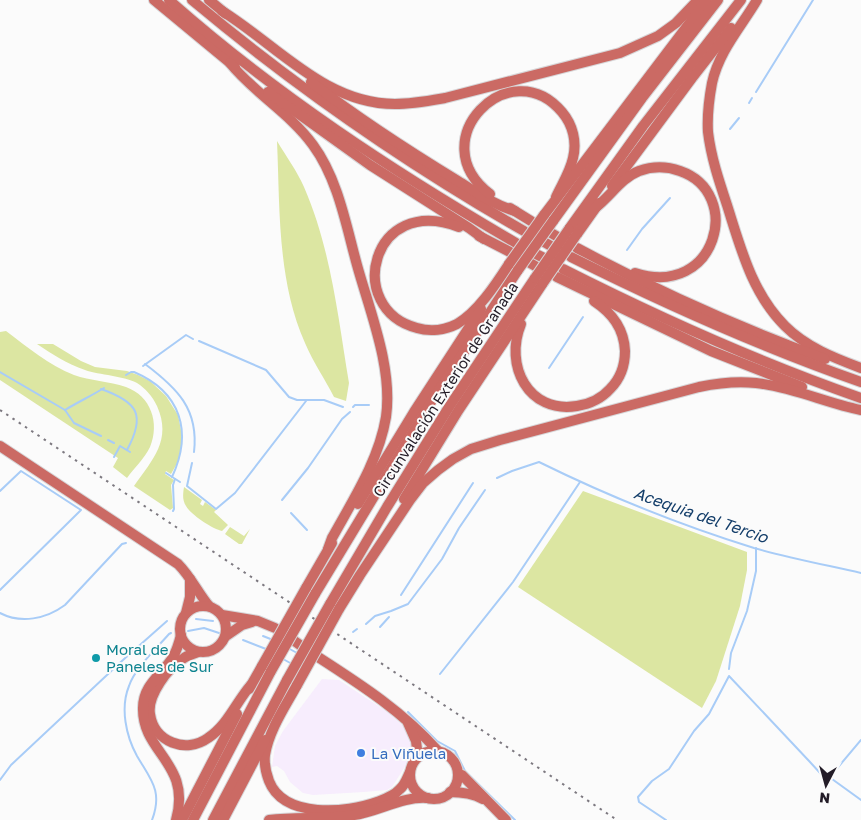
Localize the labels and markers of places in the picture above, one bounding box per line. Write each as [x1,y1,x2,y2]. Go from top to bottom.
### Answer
place label: Moral de Paneles de Sur [106,640,213,675]
marker: Moral de Paneles de Sur [90,652,102,664]
place label: La Viñuela [371,744,446,762]
marker: La Viñuela [355,747,367,759]

